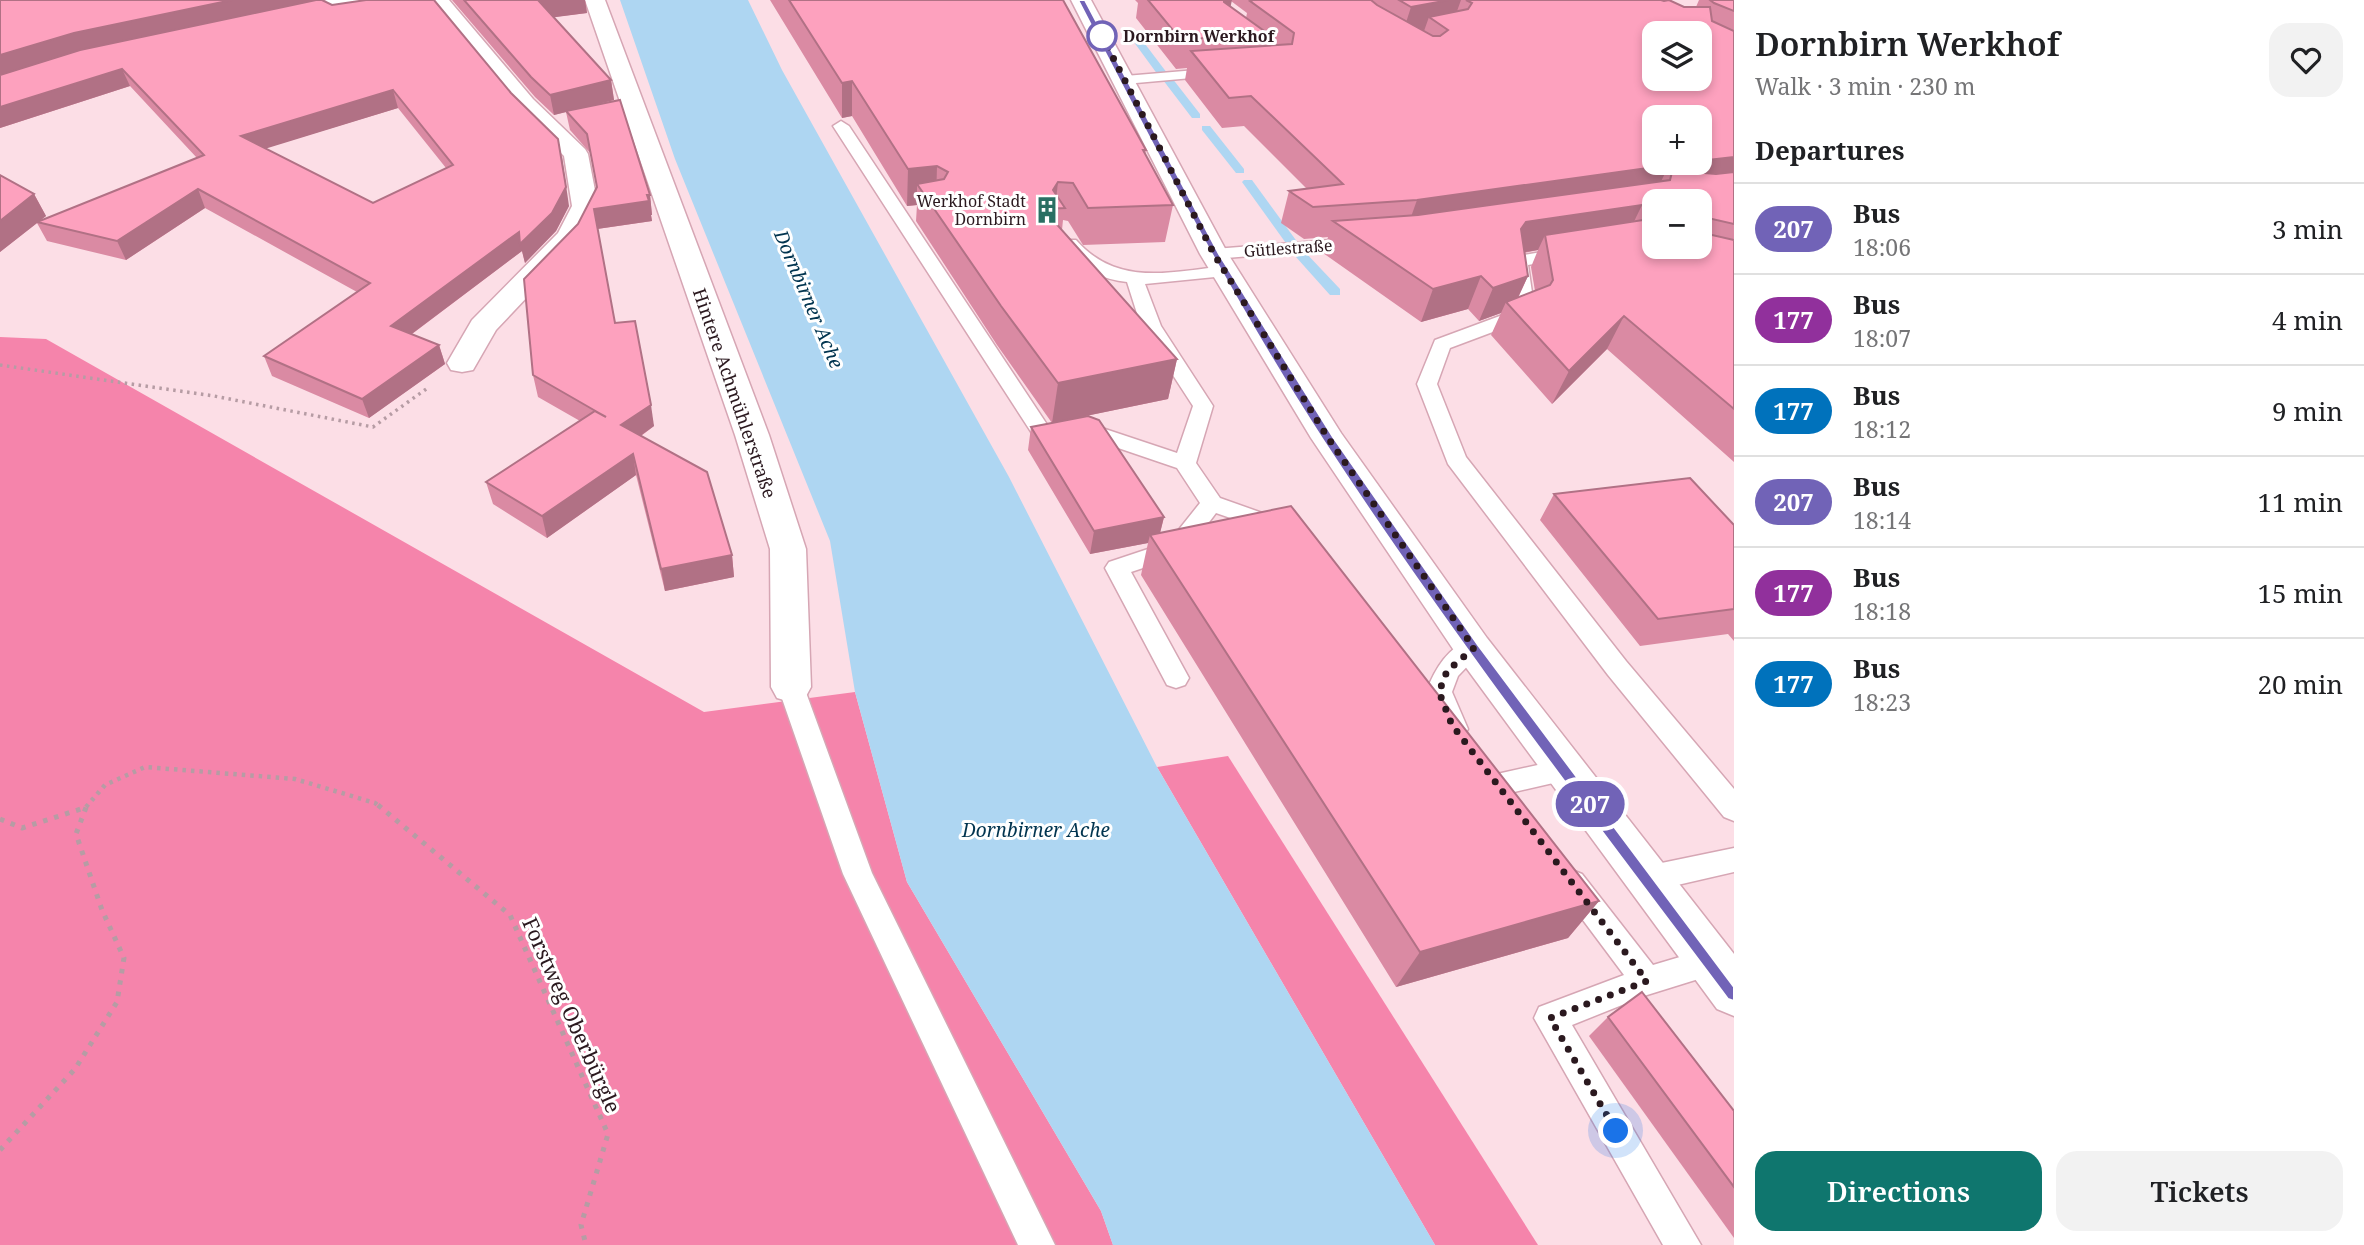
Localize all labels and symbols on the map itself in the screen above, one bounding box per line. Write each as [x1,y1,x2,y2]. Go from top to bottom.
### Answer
marker: Dornbirn Werkhof [1087,21,1117,51]
place label: Dornbirn Werkhof [1123,25,1276,47]
place label: Werkhof Stadt Dornbirn [916,190,1026,230]
building icon: Werkhof Stadt Dornbirn [1032,195,1062,225]
water label: Dornbirner Ache [768,225,850,372]
street label: Gütlestraße [1243,234,1333,262]
street label: Hintere Achmühlerstraße [688,285,782,501]
line badge: 207 [1550,781,1630,827]
water label: Dornbirner Ache [961,817,1110,843]
street label: Forstweg Oberbürgle [516,913,628,1117]
your location [1598,1113,1633,1148]

